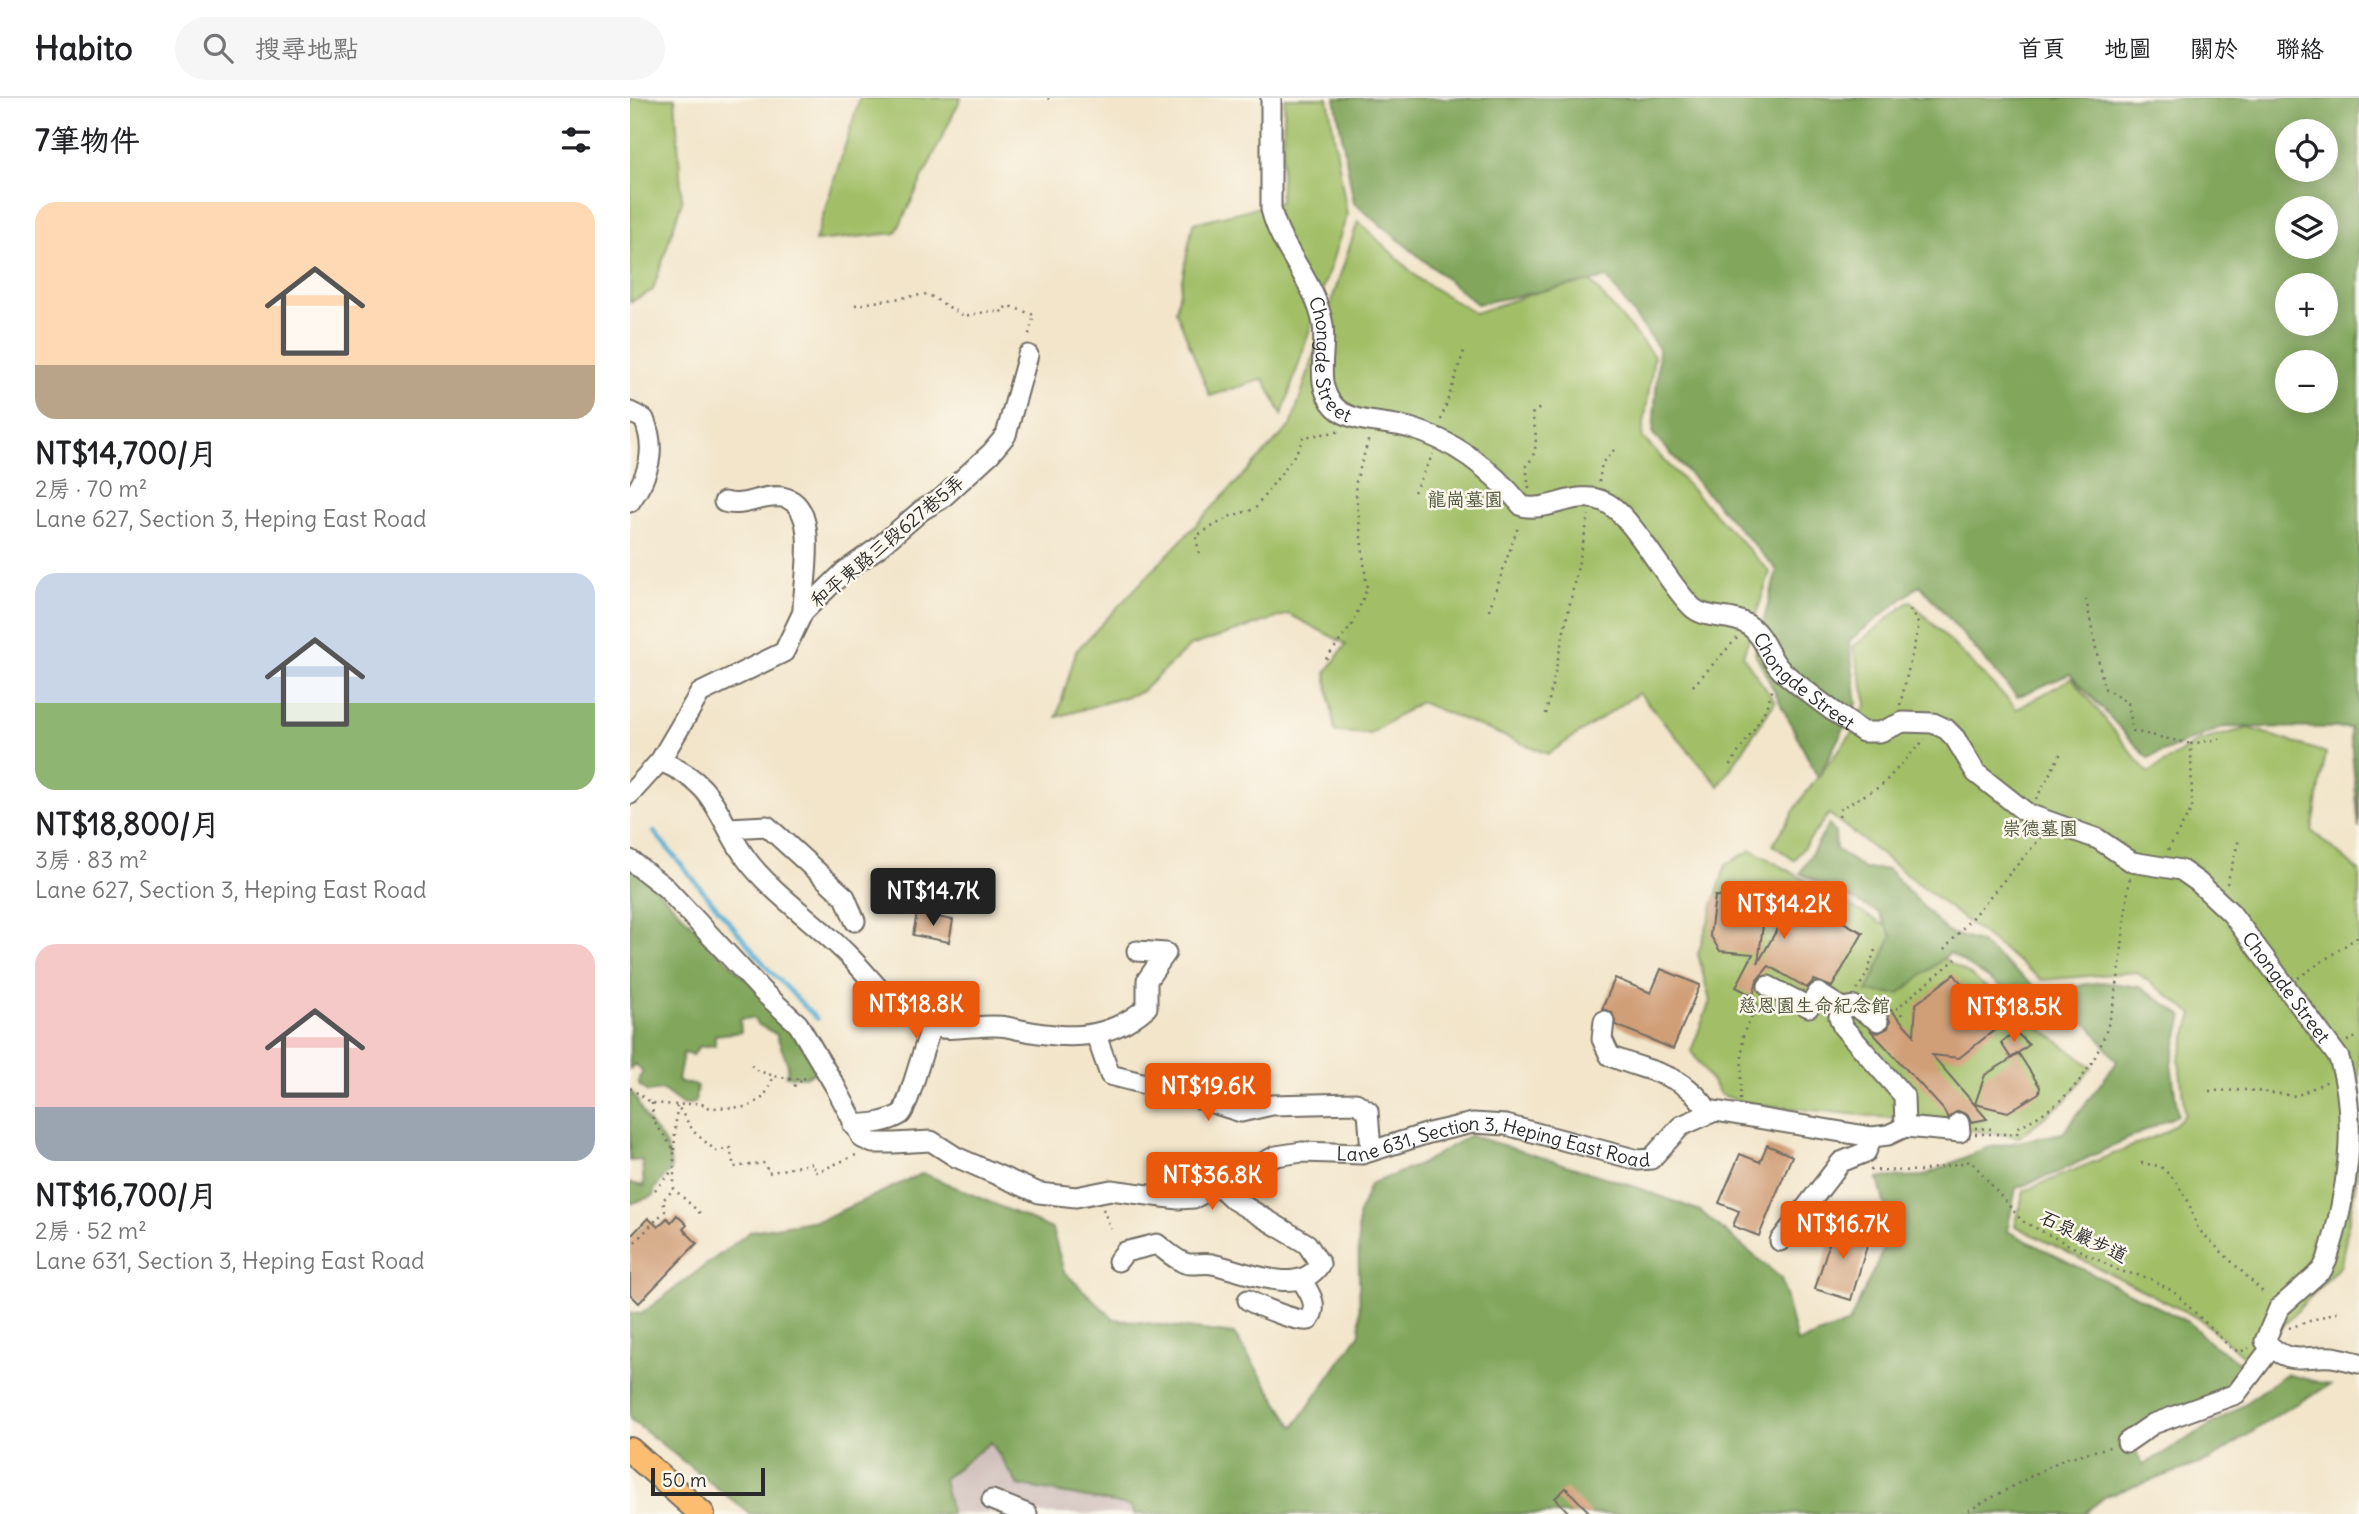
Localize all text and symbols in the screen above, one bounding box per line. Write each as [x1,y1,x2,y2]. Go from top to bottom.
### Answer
search box [175,17,665,80]
text: Habito [35,27,133,69]
icon: search [199,29,237,67]
text: 搜尋地點 [255,32,359,65]
text: 首頁 [2018,33,2066,63]
text: 地圖 [2104,33,2152,63]
text: 關於 [2190,33,2238,63]
text: 聯絡 [2276,33,2324,63]
map controls [2275,119,2338,413]
button: locate [2275,119,2338,182]
text: 7筆物件 [35,121,140,159]
icon: filters [557,121,595,159]
button: layers [2275,196,2338,259]
icon: home [252,248,378,374]
button: + [2275,273,2338,336]
street label: Chongde Street [1303,293,1355,427]
button: − [2275,350,2338,413]
text: NT$14,700/月 [35,434,218,472]
street label: 和平東路三段627巷5弄 [805,470,969,612]
text: 2房 · 70 m² [35,474,147,503]
park label: 龍崗墓園 [1427,487,1503,511]
text: Lane 627, Section 3, Heping East Road [35,504,427,533]
icon: home [252,619,378,745]
street label: Chongde Street [1748,628,1860,735]
text: NT$18,800/月 [35,805,220,843]
park label: 崇德墓園 [2002,816,2078,840]
text: 3房 · 83 m² [35,845,148,874]
pin: NT$14.7K [861,868,1005,928]
text: Lane 627, Section 3, Heping East Road [35,875,427,904]
text: NT$14.7K [887,876,979,905]
pin: NT$14.2K [1712,882,1856,941]
text: NT$14.2K [1737,889,1831,918]
street label: Chongde Street [2237,927,2335,1048]
pin: NT$18.8K [844,982,988,1041]
pin: NT$18.5K [1942,984,2086,1044]
text: NT$18.8K [869,989,963,1018]
icon: home [252,990,378,1116]
text: NT$18.5K [1967,992,2061,1021]
park label: 慈恩園生命紀念館 [1738,993,1890,1017]
pin: NT$19.6K [1136,1063,1280,1123]
text: NT$19.6K [1161,1071,1255,1100]
street label: Lane 631, Section 3, Heping East Road [1336,1111,1651,1172]
pin: NT$36.8K [1140,1152,1284,1212]
text: NT$36.8K [1162,1160,1262,1189]
text: NT$16,700/月 [35,1176,218,1214]
pin: NT$16.7K [1771,1202,1915,1261]
street label: 石泉巖步道 [2036,1204,2132,1268]
text: NT$16.7K [1797,1209,1889,1238]
text: 2房 · 52 m² [35,1216,147,1245]
text: Lane 631, Section 3, Heping East Road [35,1246,425,1275]
scale bar [651,1465,765,1497]
text: 50 m [662,1468,707,1492]

